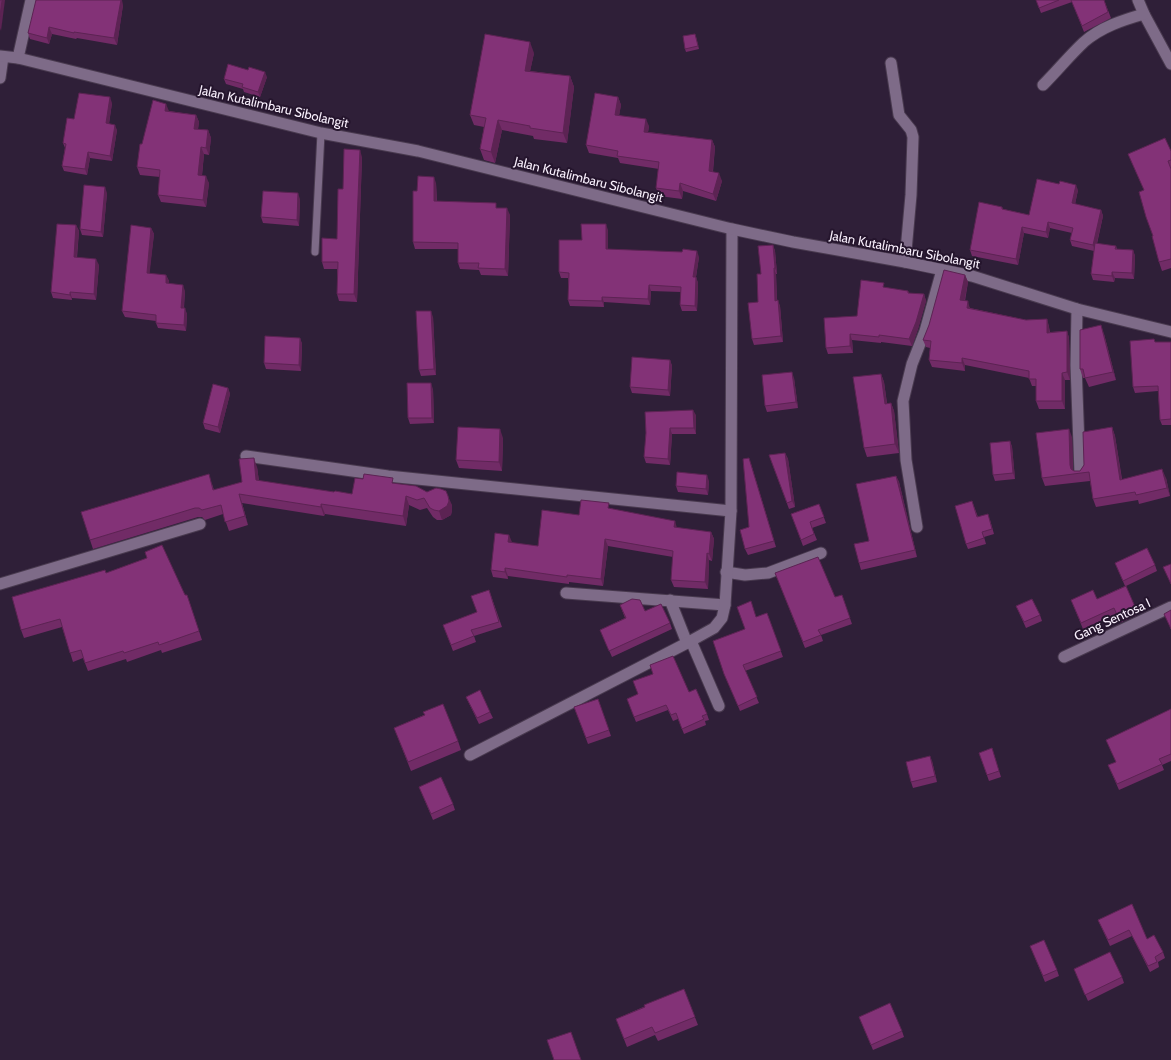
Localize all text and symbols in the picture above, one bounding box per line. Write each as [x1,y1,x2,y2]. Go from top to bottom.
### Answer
street label: Jalan Kutalimbaru Sibolangit [197,81,351,131]
street label: Jalan Kutalimbaru Sibolangit [512,152,666,205]
street label: Jalan Kutalimbaru Sibolangit [827,226,982,272]
street label: Gang Sentosa I [1071,594,1153,644]

